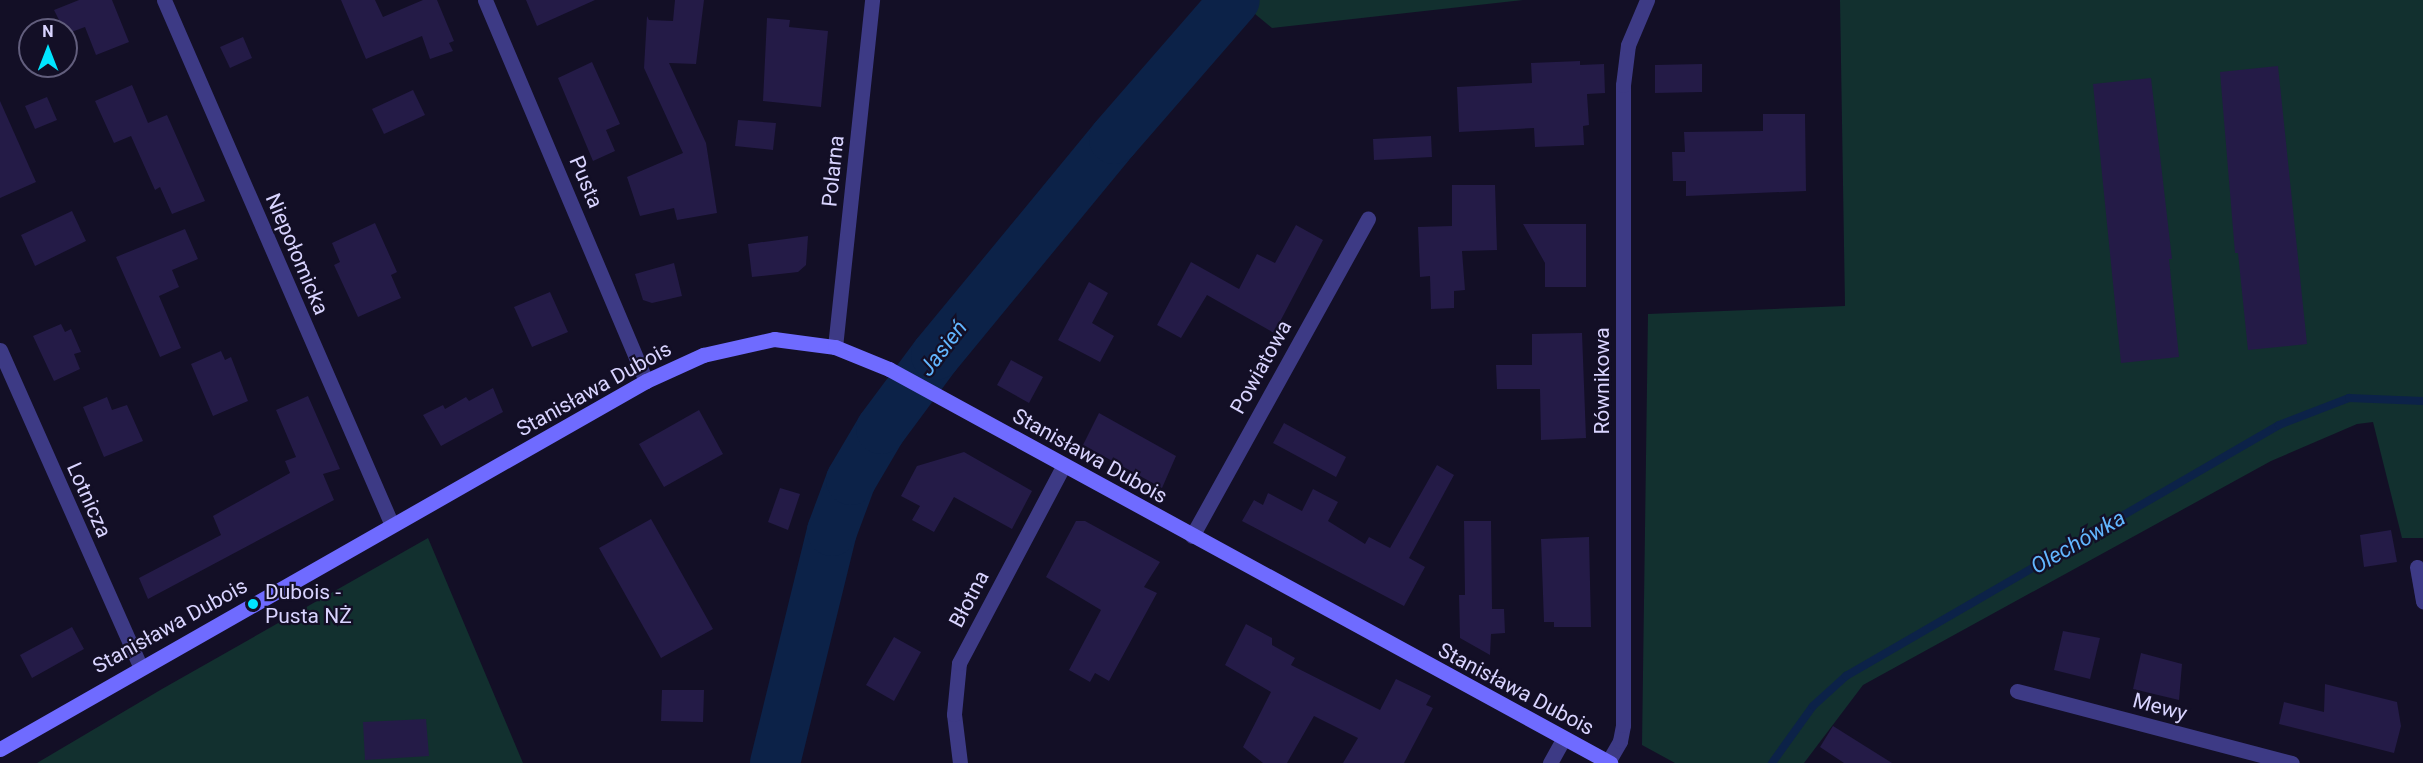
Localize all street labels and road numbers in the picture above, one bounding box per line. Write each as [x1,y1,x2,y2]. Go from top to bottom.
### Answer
street label: Polarna [817,134,849,208]
street label: Pusta [564,152,608,212]
street label: Niepołomicka [260,190,334,318]
street label: Powiatowa [1225,316,1297,418]
street label: Równikowa [1589,327,1615,435]
street label: Stanisława Dubois [512,336,676,442]
street label: Stanisława Dubois [1008,403,1172,509]
street label: Lotnicza [61,458,117,542]
street label: Błotna [944,566,994,632]
street label: Stanisława Dubois [88,573,252,679]
street label: Stanisława Dubois [1434,637,1598,741]
street label: Mewy [2130,688,2190,726]

